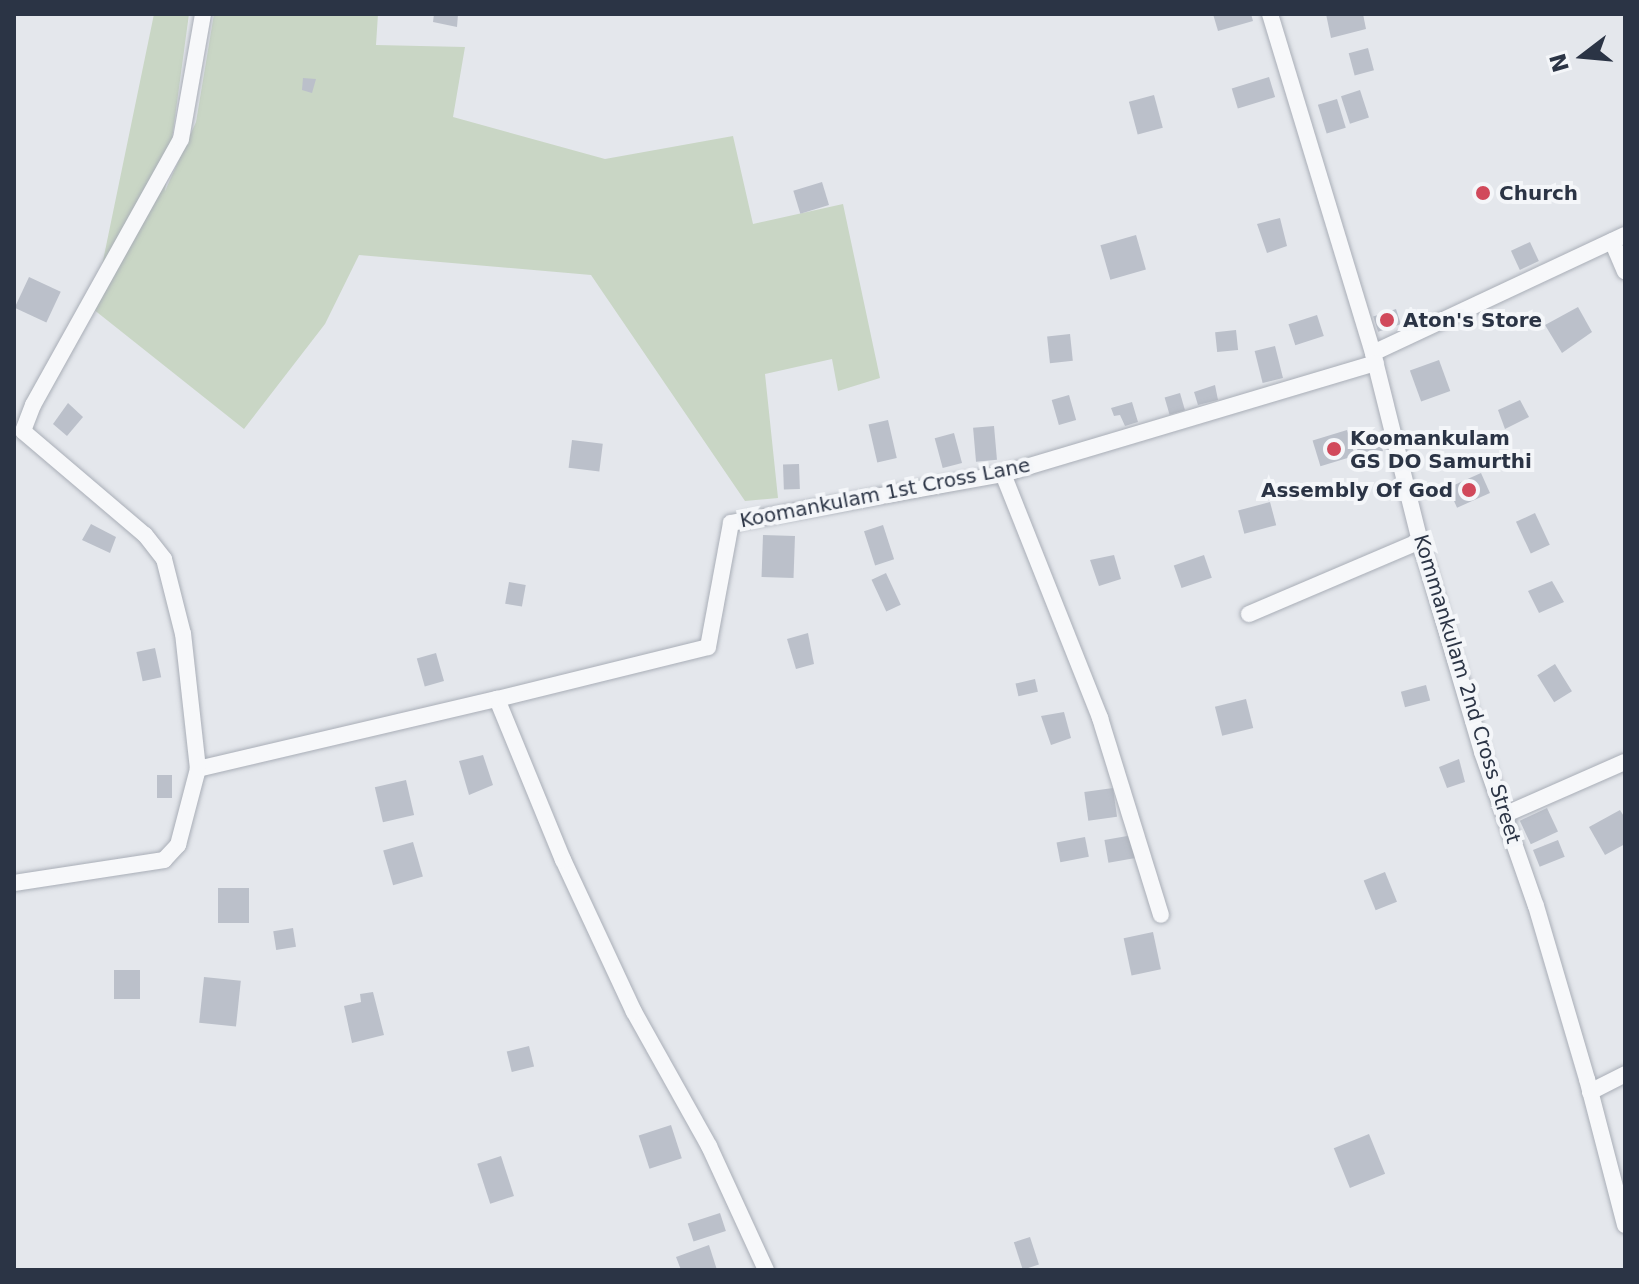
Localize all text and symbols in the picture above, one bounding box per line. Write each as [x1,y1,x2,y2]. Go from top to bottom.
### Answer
north arrow [1543,16,1623,96]
text: N [1545,50,1574,75]
place label: Church [1499,181,1578,205]
marker: Church [1474,184,1492,202]
place label: Aton's Store [1403,308,1542,332]
marker: Aton's Store [1378,311,1396,329]
place label: Koomankulam GS DO Samurthi [1350,426,1532,473]
marker: Koomankulam GS DO Samurthi [1325,440,1343,458]
street label: Koomankulam 1st Cross Lane [738,453,1032,533]
place label: Assembly Of God [1261,478,1453,502]
marker: Assembly Of God [1460,481,1478,499]
street label: Kommankulam 2nd Cross Street [1408,532,1526,846]

